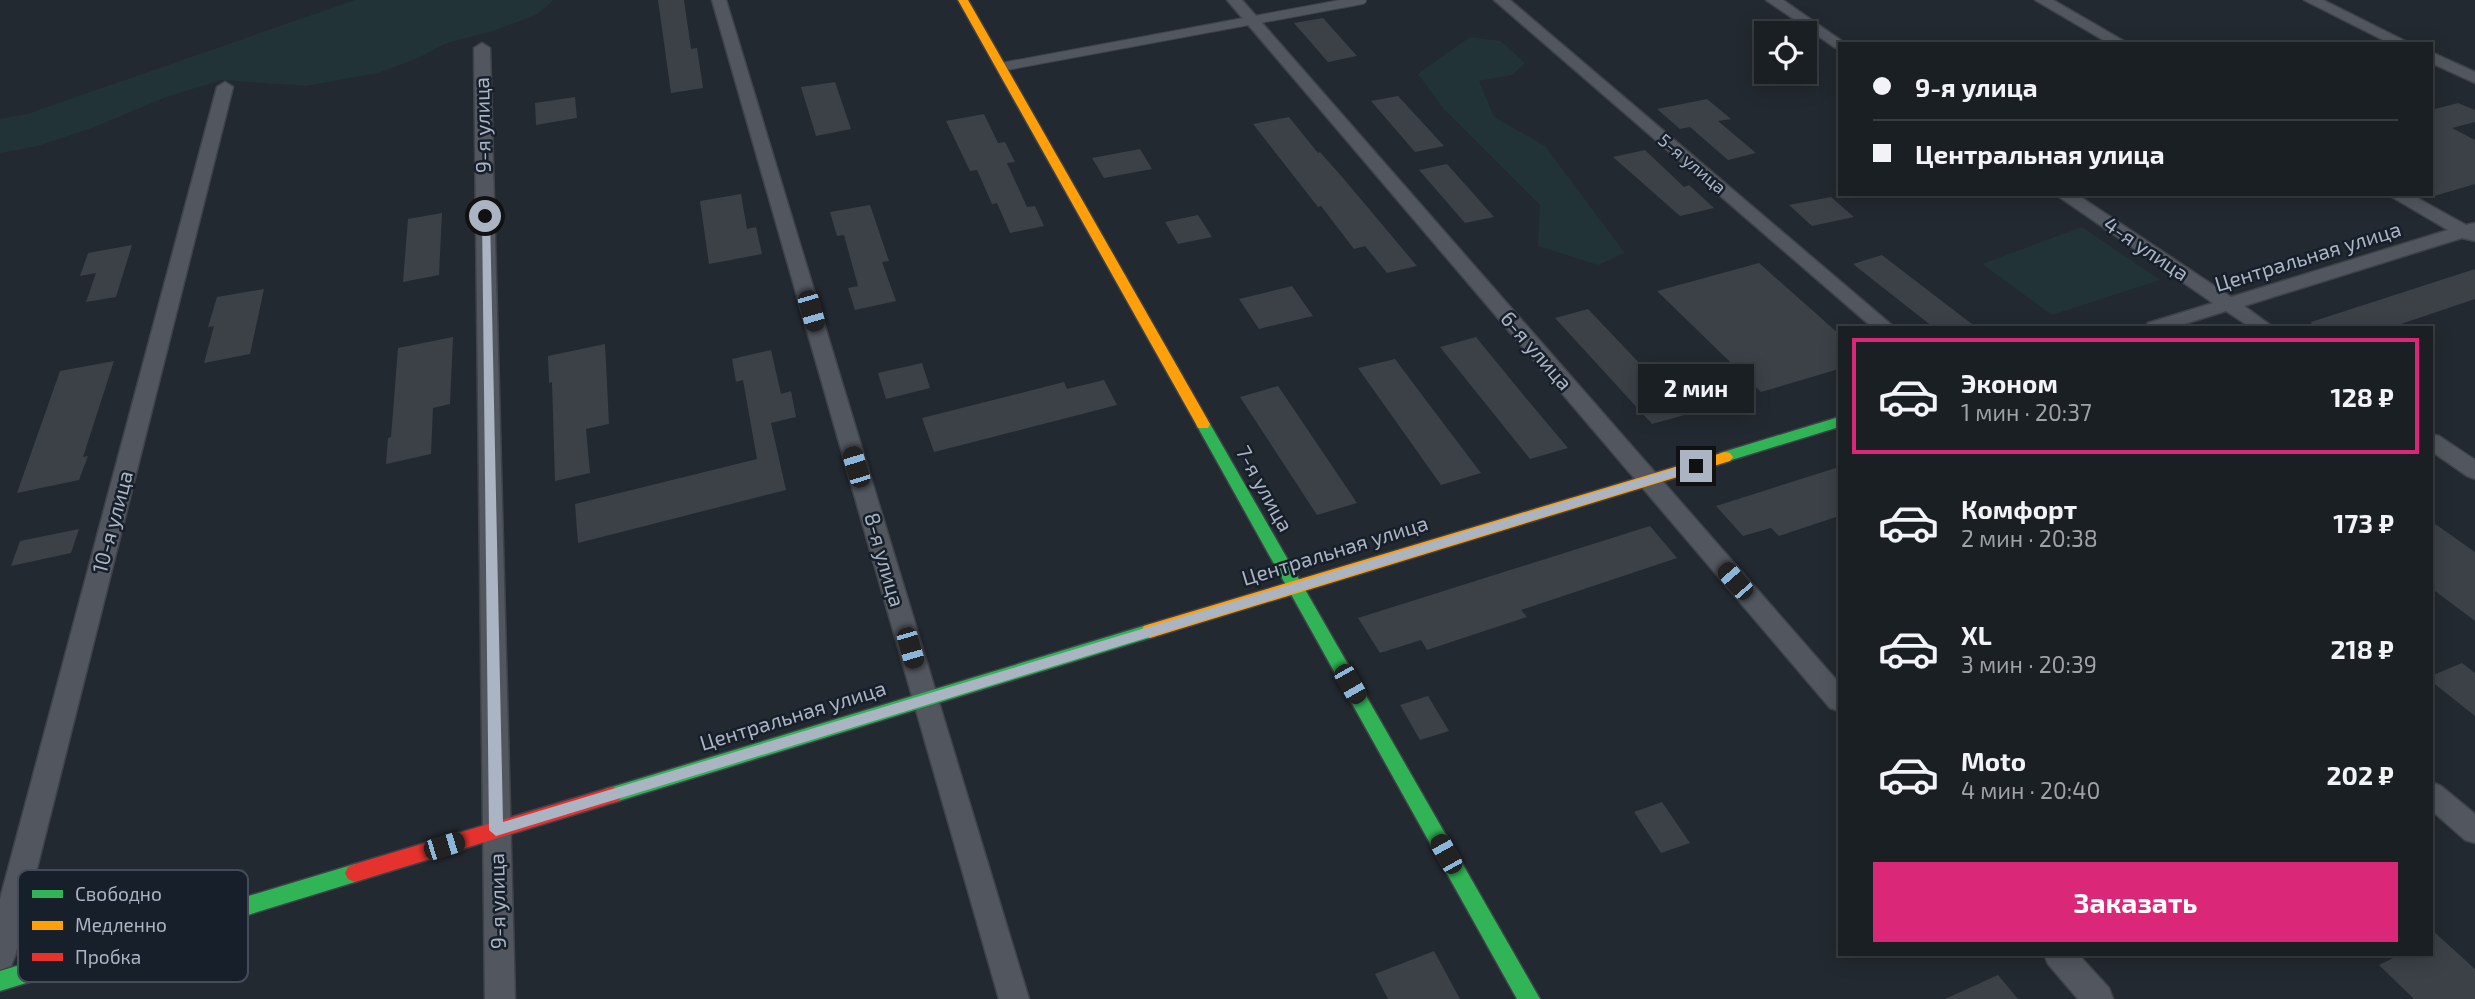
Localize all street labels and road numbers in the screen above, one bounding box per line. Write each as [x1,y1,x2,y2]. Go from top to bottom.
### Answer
street label: 9-я улица [468,77,496,173]
street label: 5-я улица [1654,129,1731,198]
street label: 4-я улица [2099,210,2194,286]
street label: Центральная улица [2211,215,2404,297]
street label: 6-я улица [1495,306,1578,395]
street label: 7-я улица [1231,441,1299,536]
street label: 10-я улица [86,468,138,576]
street label: Центральная улица [1238,509,1431,591]
street label: 8-я улица [859,510,911,610]
street label: Центральная улица [696,674,889,756]
street label: 9-я улица [483,853,511,949]

